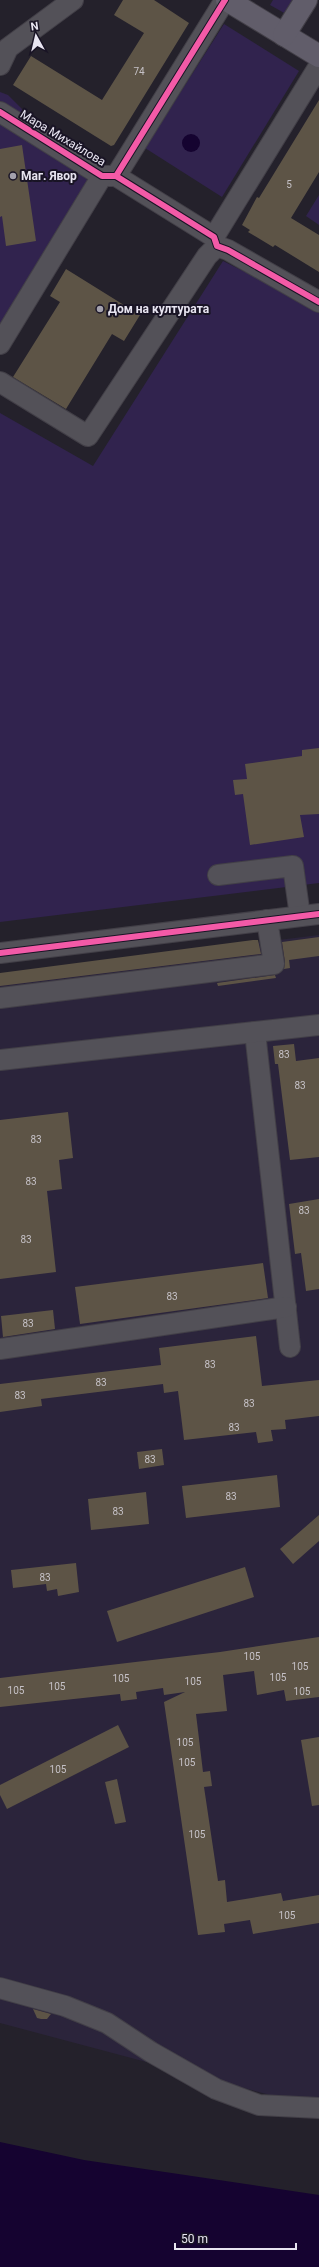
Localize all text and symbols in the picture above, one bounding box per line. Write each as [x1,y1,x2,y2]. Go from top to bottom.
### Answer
north arrow [16,16,56,56]
text: N [30,20,40,34]
house number: 74 [133,66,145,77]
street label: Мара Михайлова [18,107,108,169]
place label: Маг. Явор [21,169,77,183]
marker: Маг. Явор [8,171,18,181]
house number: 5 [286,179,292,190]
place label: Дом на културата [108,302,210,316]
marker: Дом на културата [95,304,105,314]
house number: 83 [278,1049,290,1060]
house number: 83 [294,1080,306,1091]
house number: 83 [30,1134,42,1145]
house number: 83 [25,1176,37,1187]
house number: 83 [298,1205,310,1216]
house number: 83 [20,1234,32,1245]
house number: 83 [166,1291,178,1302]
house number: 83 [22,1318,34,1329]
house number: 83 [204,1359,216,1370]
house number: 83 [95,1377,107,1388]
house number: 83 [14,1390,26,1401]
house number: 83 [243,1398,255,1409]
house number: 83 [228,1422,240,1433]
house number: 83 [144,1454,156,1465]
house number: 83 [225,1491,237,1502]
house number: 83 [112,1506,124,1517]
house number: 83 [39,1572,51,1583]
house number: 105 [244,1651,261,1662]
house number: 105 [292,1661,309,1672]
house number: 105 [270,1672,287,1683]
house number: 105 [113,1673,130,1684]
house number: 105 [185,1676,202,1687]
house number: 105 [49,1681,66,1692]
house number: 105 [8,1685,25,1696]
house number: 105 [294,1686,311,1697]
house number: 105 [177,1737,194,1748]
house number: 105 [179,1757,196,1768]
house number: 105 [50,1764,67,1775]
house number: 105 [189,1829,206,1840]
house number: 105 [279,1910,296,1921]
scale bar [175,2225,296,2251]
text: 50 m [181,2232,208,2246]

